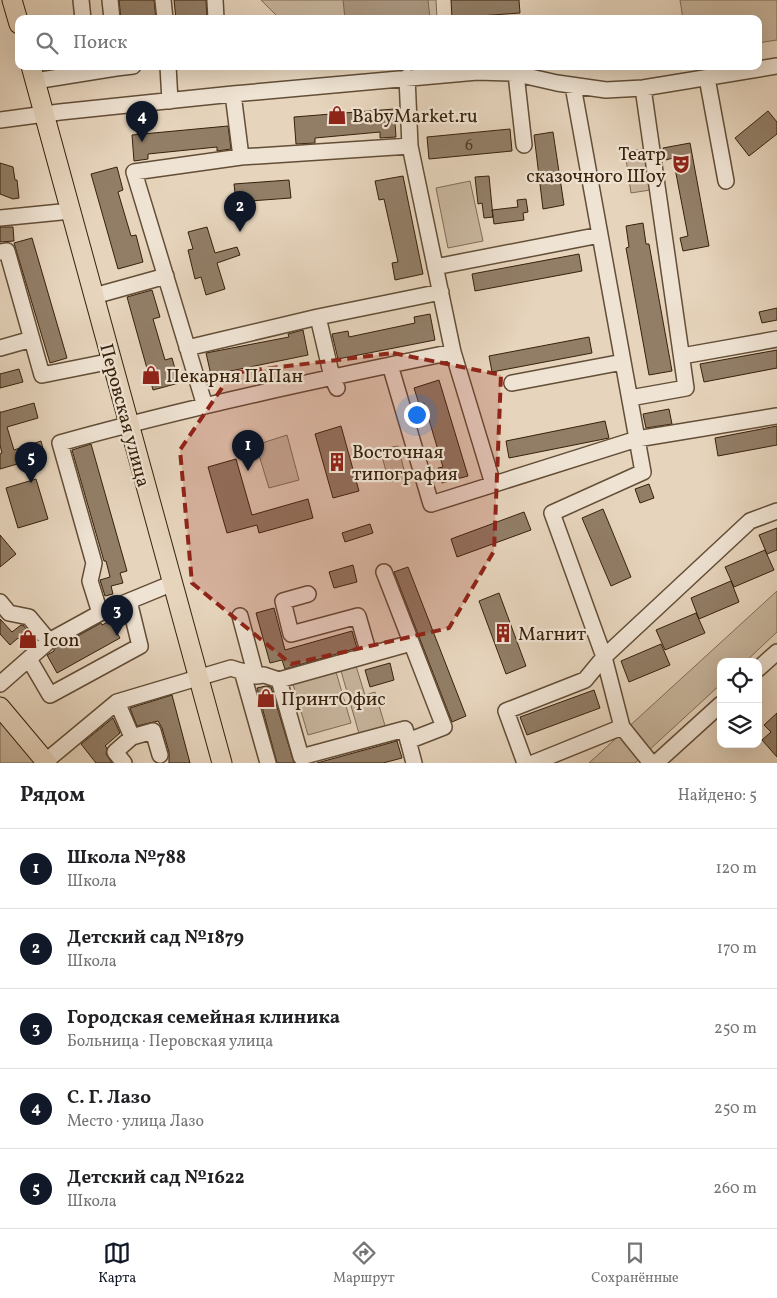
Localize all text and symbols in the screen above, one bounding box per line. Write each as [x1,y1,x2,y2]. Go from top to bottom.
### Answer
search box [15,15,762,70]
icon: search [33,29,61,57]
text: Поиск [73,30,127,56]
pin: 4 [126,101,158,142]
shop icon: BabyMarket.ru [326,104,348,126]
place label: BabyMarket.ru [352,104,478,130]
house number: 6 [465,135,473,157]
place label: Театр сказочного Шоу [526,142,666,190]
theatre icon: Театр сказочного Шоу [670,153,692,175]
pin: 2 [224,191,256,232]
street label: Перовская улица [92,341,156,490]
shop icon: Пекарня ПаПан [140,364,162,386]
place label: Пекарня ПаПан [166,364,303,390]
your location [404,402,430,428]
pin: 1 [232,430,264,471]
place label: Восточная типография [352,440,458,488]
pin: 5 [15,442,47,483]
building icon: Восточная типография [326,451,348,473]
pin: 3 [101,595,133,636]
building icon: Магнит [492,622,514,644]
place label: Магнит [518,622,586,648]
shop icon: Icon [17,628,39,650]
place label: Icon [43,628,80,654]
map controls [717,658,762,748]
button: locate [717,658,762,703]
shop icon: ПринтОфис [255,687,277,709]
place label: ПринтОфис [281,687,386,713]
button: layers [717,703,762,748]
text: Рядом [20,781,85,810]
text: Найдено: 5 [678,785,757,807]
text: Школа №788 [67,845,186,871]
text: 1 [33,858,39,880]
text: 120 m [715,858,757,880]
text: Школа [67,871,117,893]
text: Детский сад №1879 [67,925,244,951]
text: 2 [32,938,40,960]
text: 170 m [717,938,757,960]
text: Школа [67,951,117,973]
text: Городская семейная клиника [67,1005,340,1031]
text: 3 [32,1018,40,1040]
text: 250 m [714,1018,757,1040]
text: Больница · Перовская улица [67,1031,273,1053]
text: С. Г. Лазо [67,1085,151,1111]
text: 4 [31,1098,41,1120]
text: 250 m [714,1098,757,1120]
text: Место · улица Лазо [67,1111,204,1133]
text: Детский сад №1622 [67,1165,245,1191]
text: 5 [32,1178,40,1200]
text: 260 m [713,1178,757,1200]
text: Школа [67,1191,117,1213]
tab: Карта [98,1239,136,1288]
tab: Маршрут [333,1239,395,1288]
tab: Сохранённые [591,1239,679,1288]

